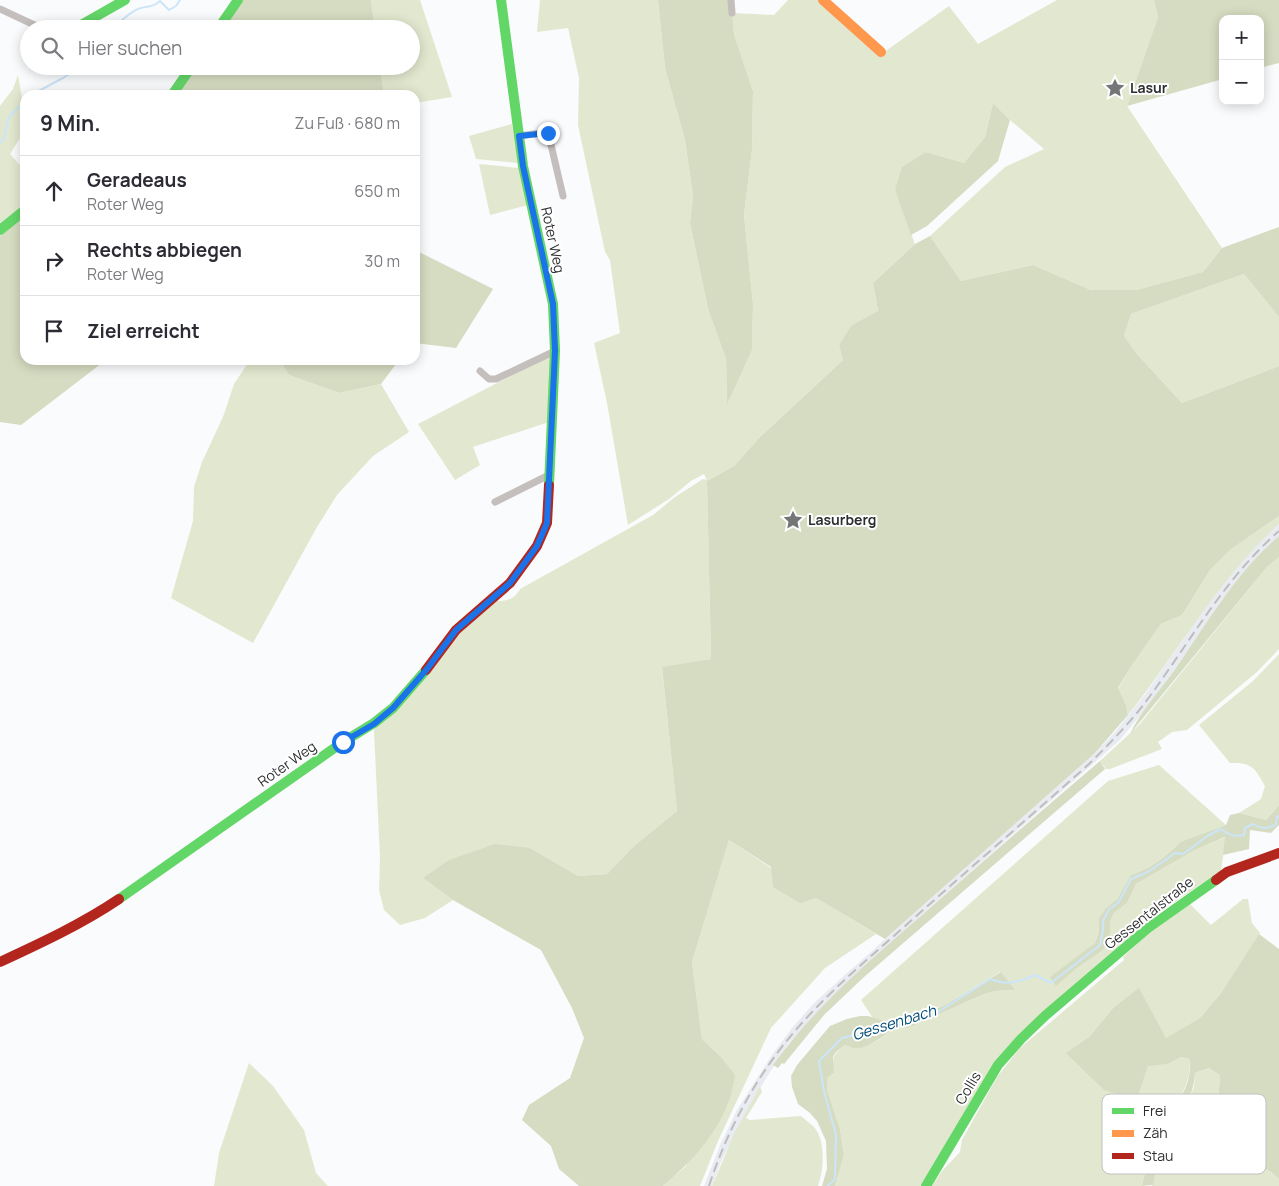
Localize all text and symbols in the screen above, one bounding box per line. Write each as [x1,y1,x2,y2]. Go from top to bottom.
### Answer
map controls [1219,15,1264,105]
button: + [1219,15,1264,60]
search box [20,20,420,75]
icon: search [38,34,66,62]
text: Hier suchen [78,35,182,61]
button: − [1219,60,1264,105]
place icon: Lasur [1104,77,1126,99]
place label: Lasur [1130,78,1168,97]
text: 9 Min. [40,109,101,137]
text: Zu Fuß · 680 m [295,112,400,134]
route end [537,122,560,145]
text: Geradeaus [87,167,187,193]
icon: ahead [40,177,68,205]
text: 650 m [354,180,400,202]
text: Roter Weg [87,193,164,215]
street label: Roter Weg [537,205,570,275]
text: Rechts abbiegen [87,237,242,263]
icon: right [40,247,68,275]
text: 30 m [365,250,400,272]
text: Roter Weg [87,263,164,285]
icon: arrive [40,317,68,345]
text: Ziel erreicht [87,318,200,344]
place icon: Lasurberg [782,509,804,531]
place label: Lasurberg [808,510,876,529]
route start [332,731,355,754]
street label: Roter Weg [254,737,320,791]
street label: Gessentalstraße [1100,872,1197,953]
water label: Gessenbach [849,999,940,1045]
street label: Collis [950,1068,985,1108]
legend [1102,1094,1266,1174]
text: Frei [1143,1101,1166,1120]
text: Zäh [1143,1123,1168,1142]
text: Stau [1143,1146,1173,1165]

